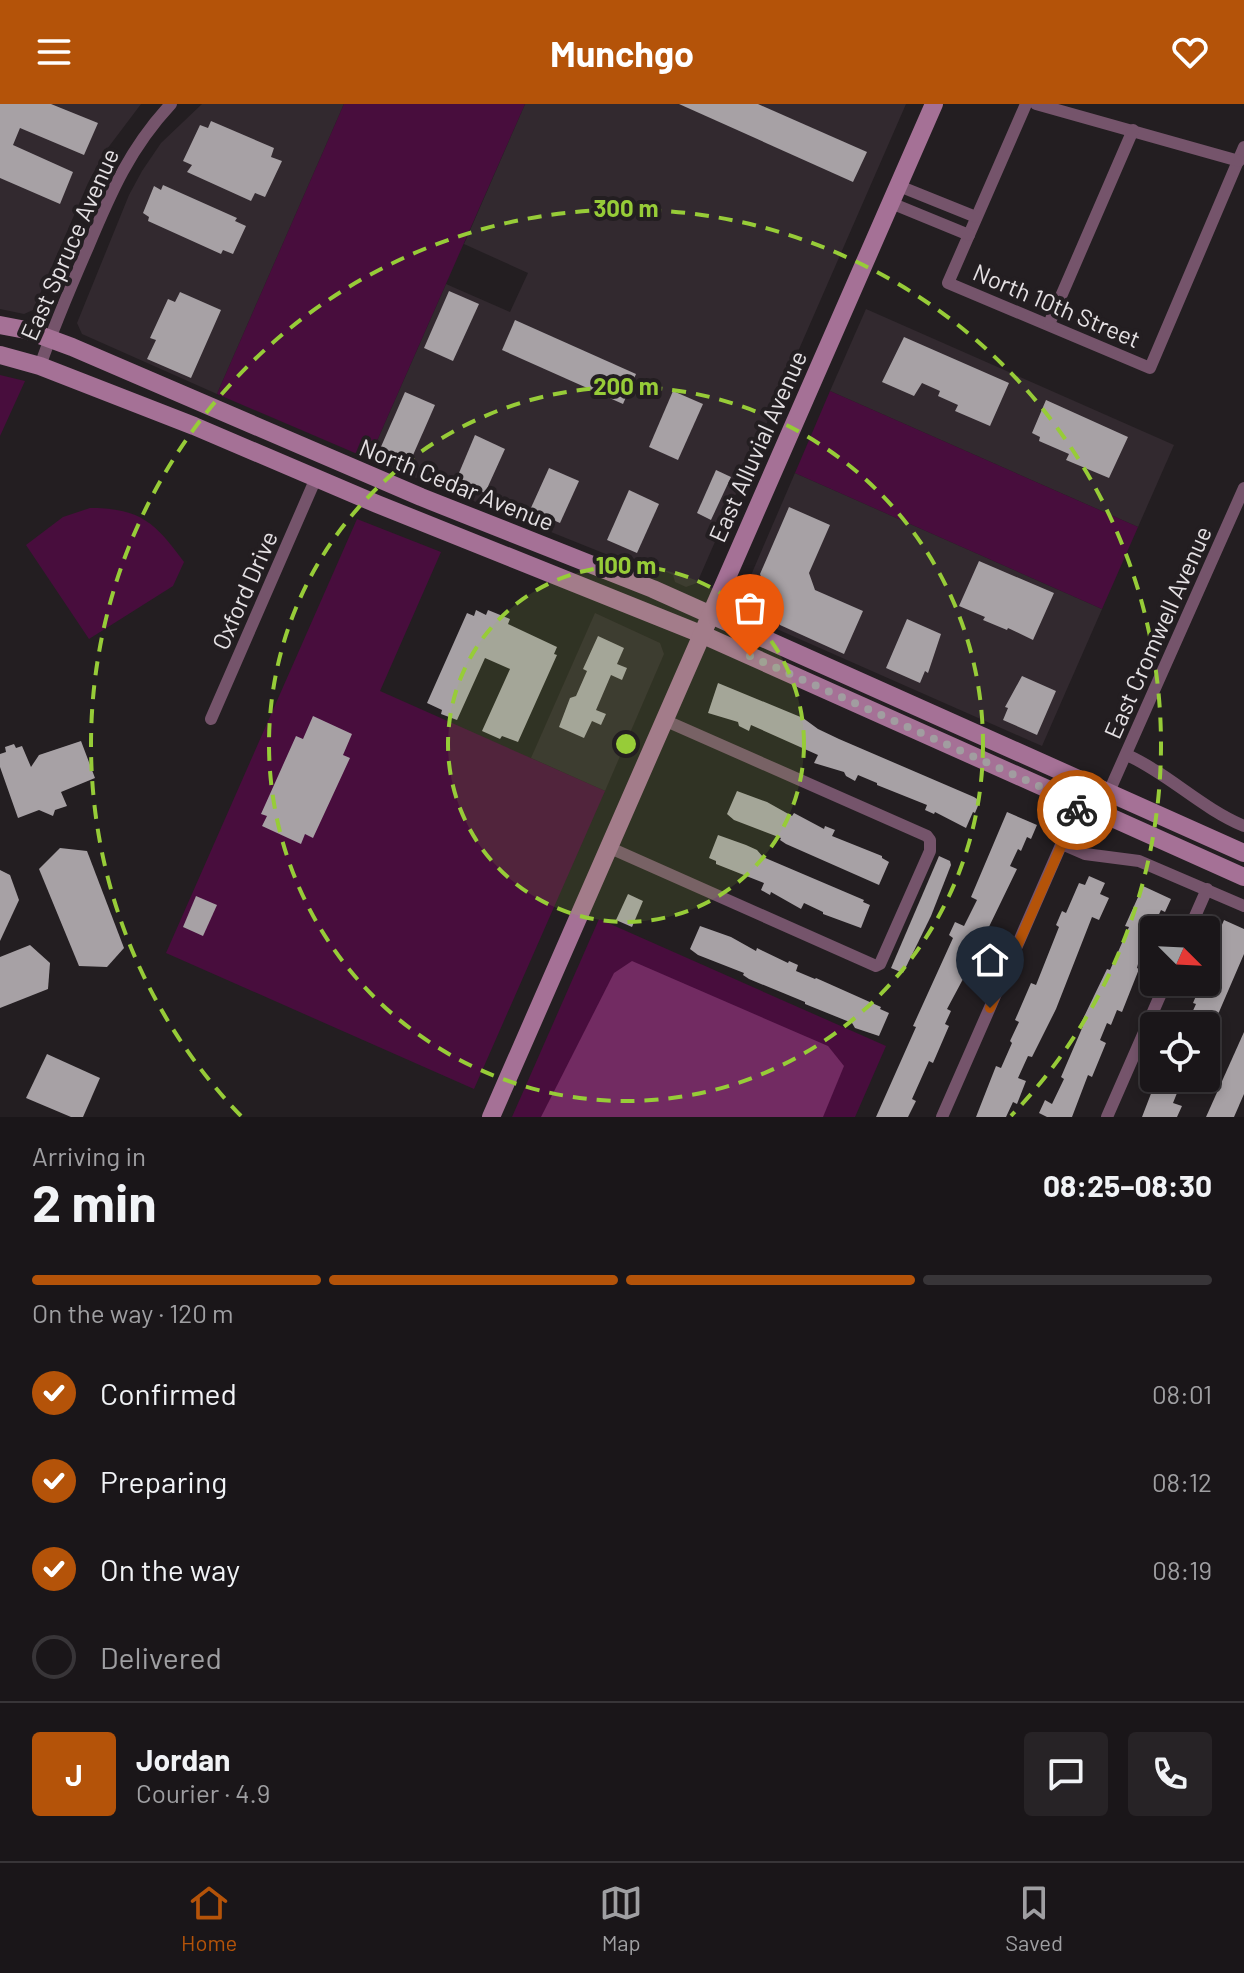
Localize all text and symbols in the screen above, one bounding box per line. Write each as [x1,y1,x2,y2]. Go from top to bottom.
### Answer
icon: menu [32,30,76,74]
icon: heart [1168,30,1212,74]
text: Munchgo [550,31,694,74]
street label: East Spruce Avenue [14,144,124,344]
text: 300 m [593,193,659,222]
street label: North 10th Street [969,257,1145,353]
street label: East Alluvial Avenue [702,346,812,546]
text: 200 m [593,371,659,400]
street label: North Cedar Avenue [355,432,559,536]
street label: East Cromwell Avenue [1097,521,1217,743]
street label: Oxford Drive [205,526,283,654]
text: 100 m [596,550,656,579]
pin [716,574,784,656]
icon: bag [728,586,772,630]
centre of rings [612,730,640,758]
courier [1037,770,1117,850]
icon: bike [1055,788,1099,832]
north arrow [1140,916,1220,996]
map controls [1140,916,1220,1092]
pin [956,926,1024,1008]
icon: home [968,938,1012,982]
button: locate [1140,1012,1220,1092]
text: Arriving in [32,1140,146,1171]
text: 08:25–08:30 [1043,1167,1212,1203]
text: 2 min [32,1170,157,1232]
text: On the way · 120 m [32,1297,234,1328]
icon: check [32,1371,76,1415]
text: Confirmed [100,1375,237,1411]
text: 08:01 [1152,1378,1212,1409]
icon: check [32,1459,76,1503]
text: Preparing [100,1463,227,1499]
text: 08:12 [1152,1466,1212,1497]
icon: check [32,1547,76,1591]
text: On the way [100,1551,240,1587]
text: 08:19 [1152,1554,1212,1585]
text: Delivered [100,1639,222,1675]
button: chat [1024,1732,1108,1816]
button: phone [1128,1732,1212,1816]
text: Jordan [136,1741,231,1777]
text: J [65,1756,83,1792]
text: Courier · 4.9 [136,1777,270,1808]
tab: Home [181,1881,237,1955]
tab: Map [599,1881,643,1955]
tab: Saved [1005,1881,1063,1955]

